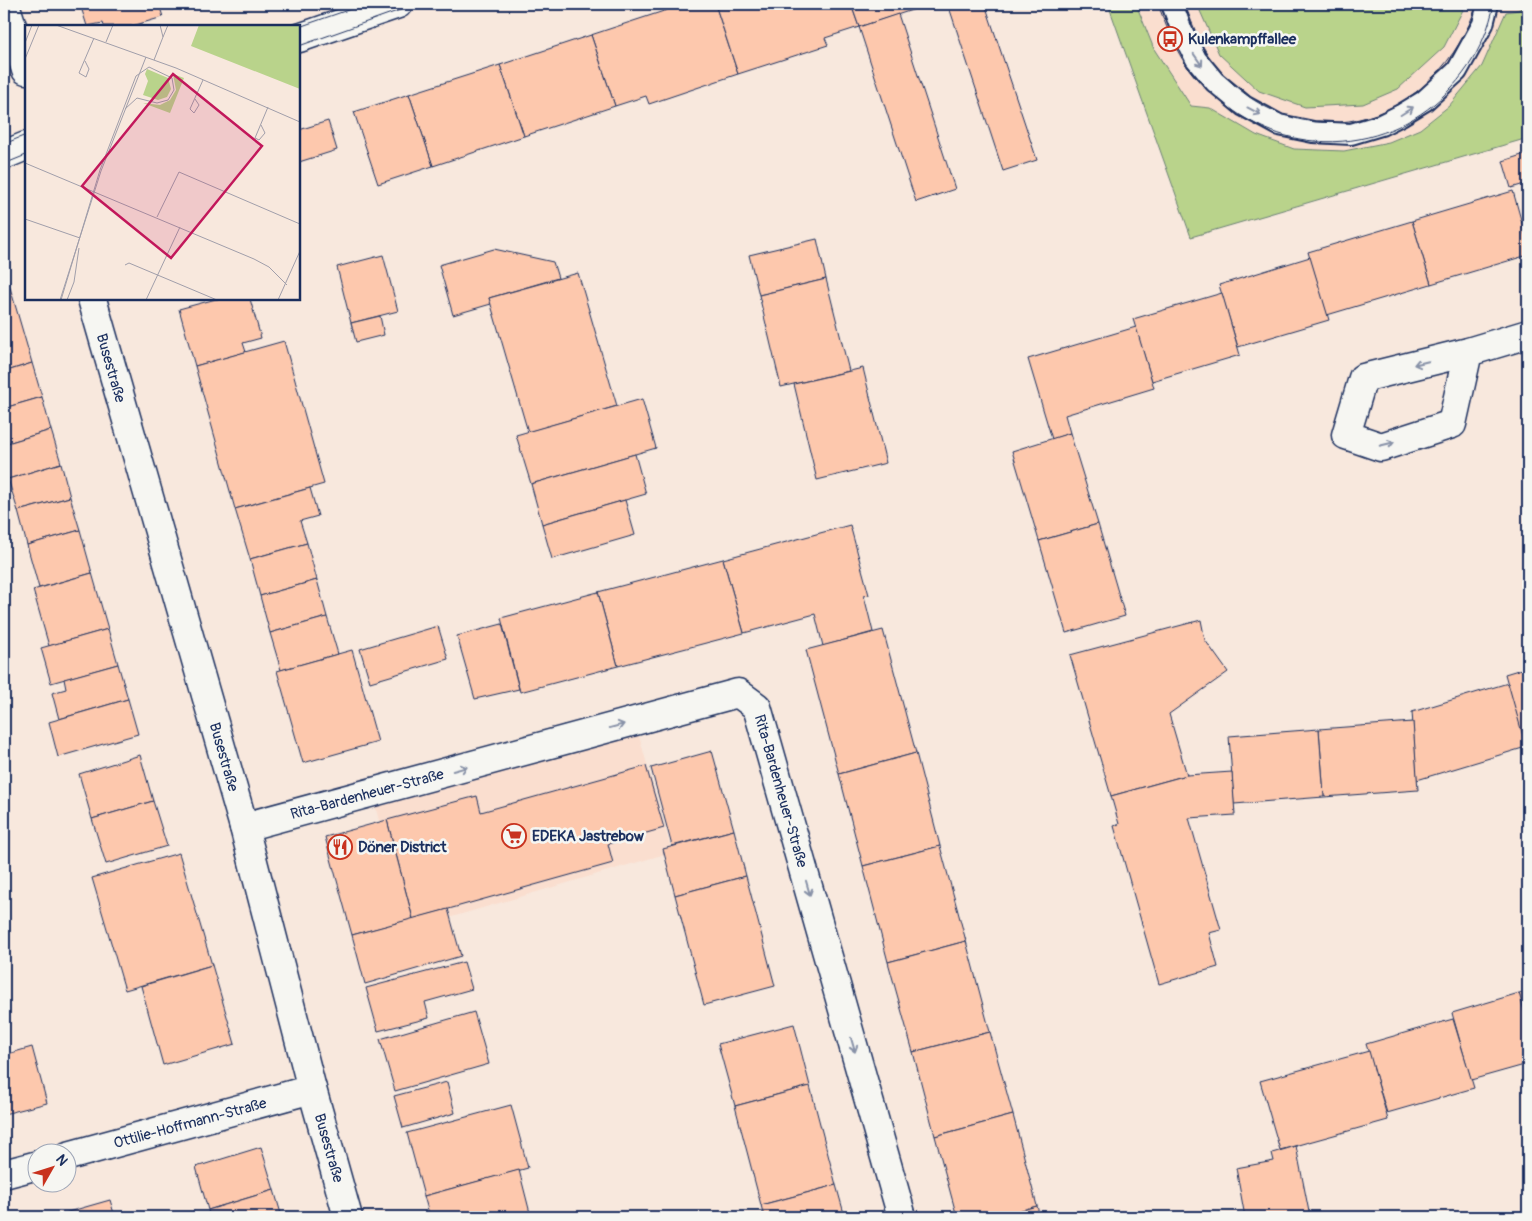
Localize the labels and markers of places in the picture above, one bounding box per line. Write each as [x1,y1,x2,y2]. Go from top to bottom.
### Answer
bus stop icon: Kulenkampffallee [1157,26,1183,52]
place label: Kulenkampffallee [1188,30,1297,49]
supermarket icon: EDEKA Jastrebow [501,823,527,849]
place label: EDEKA Jastrebow [532,827,645,846]
restaurant icon: Döner District [327,834,353,860]
place label: Döner District [358,838,448,857]

